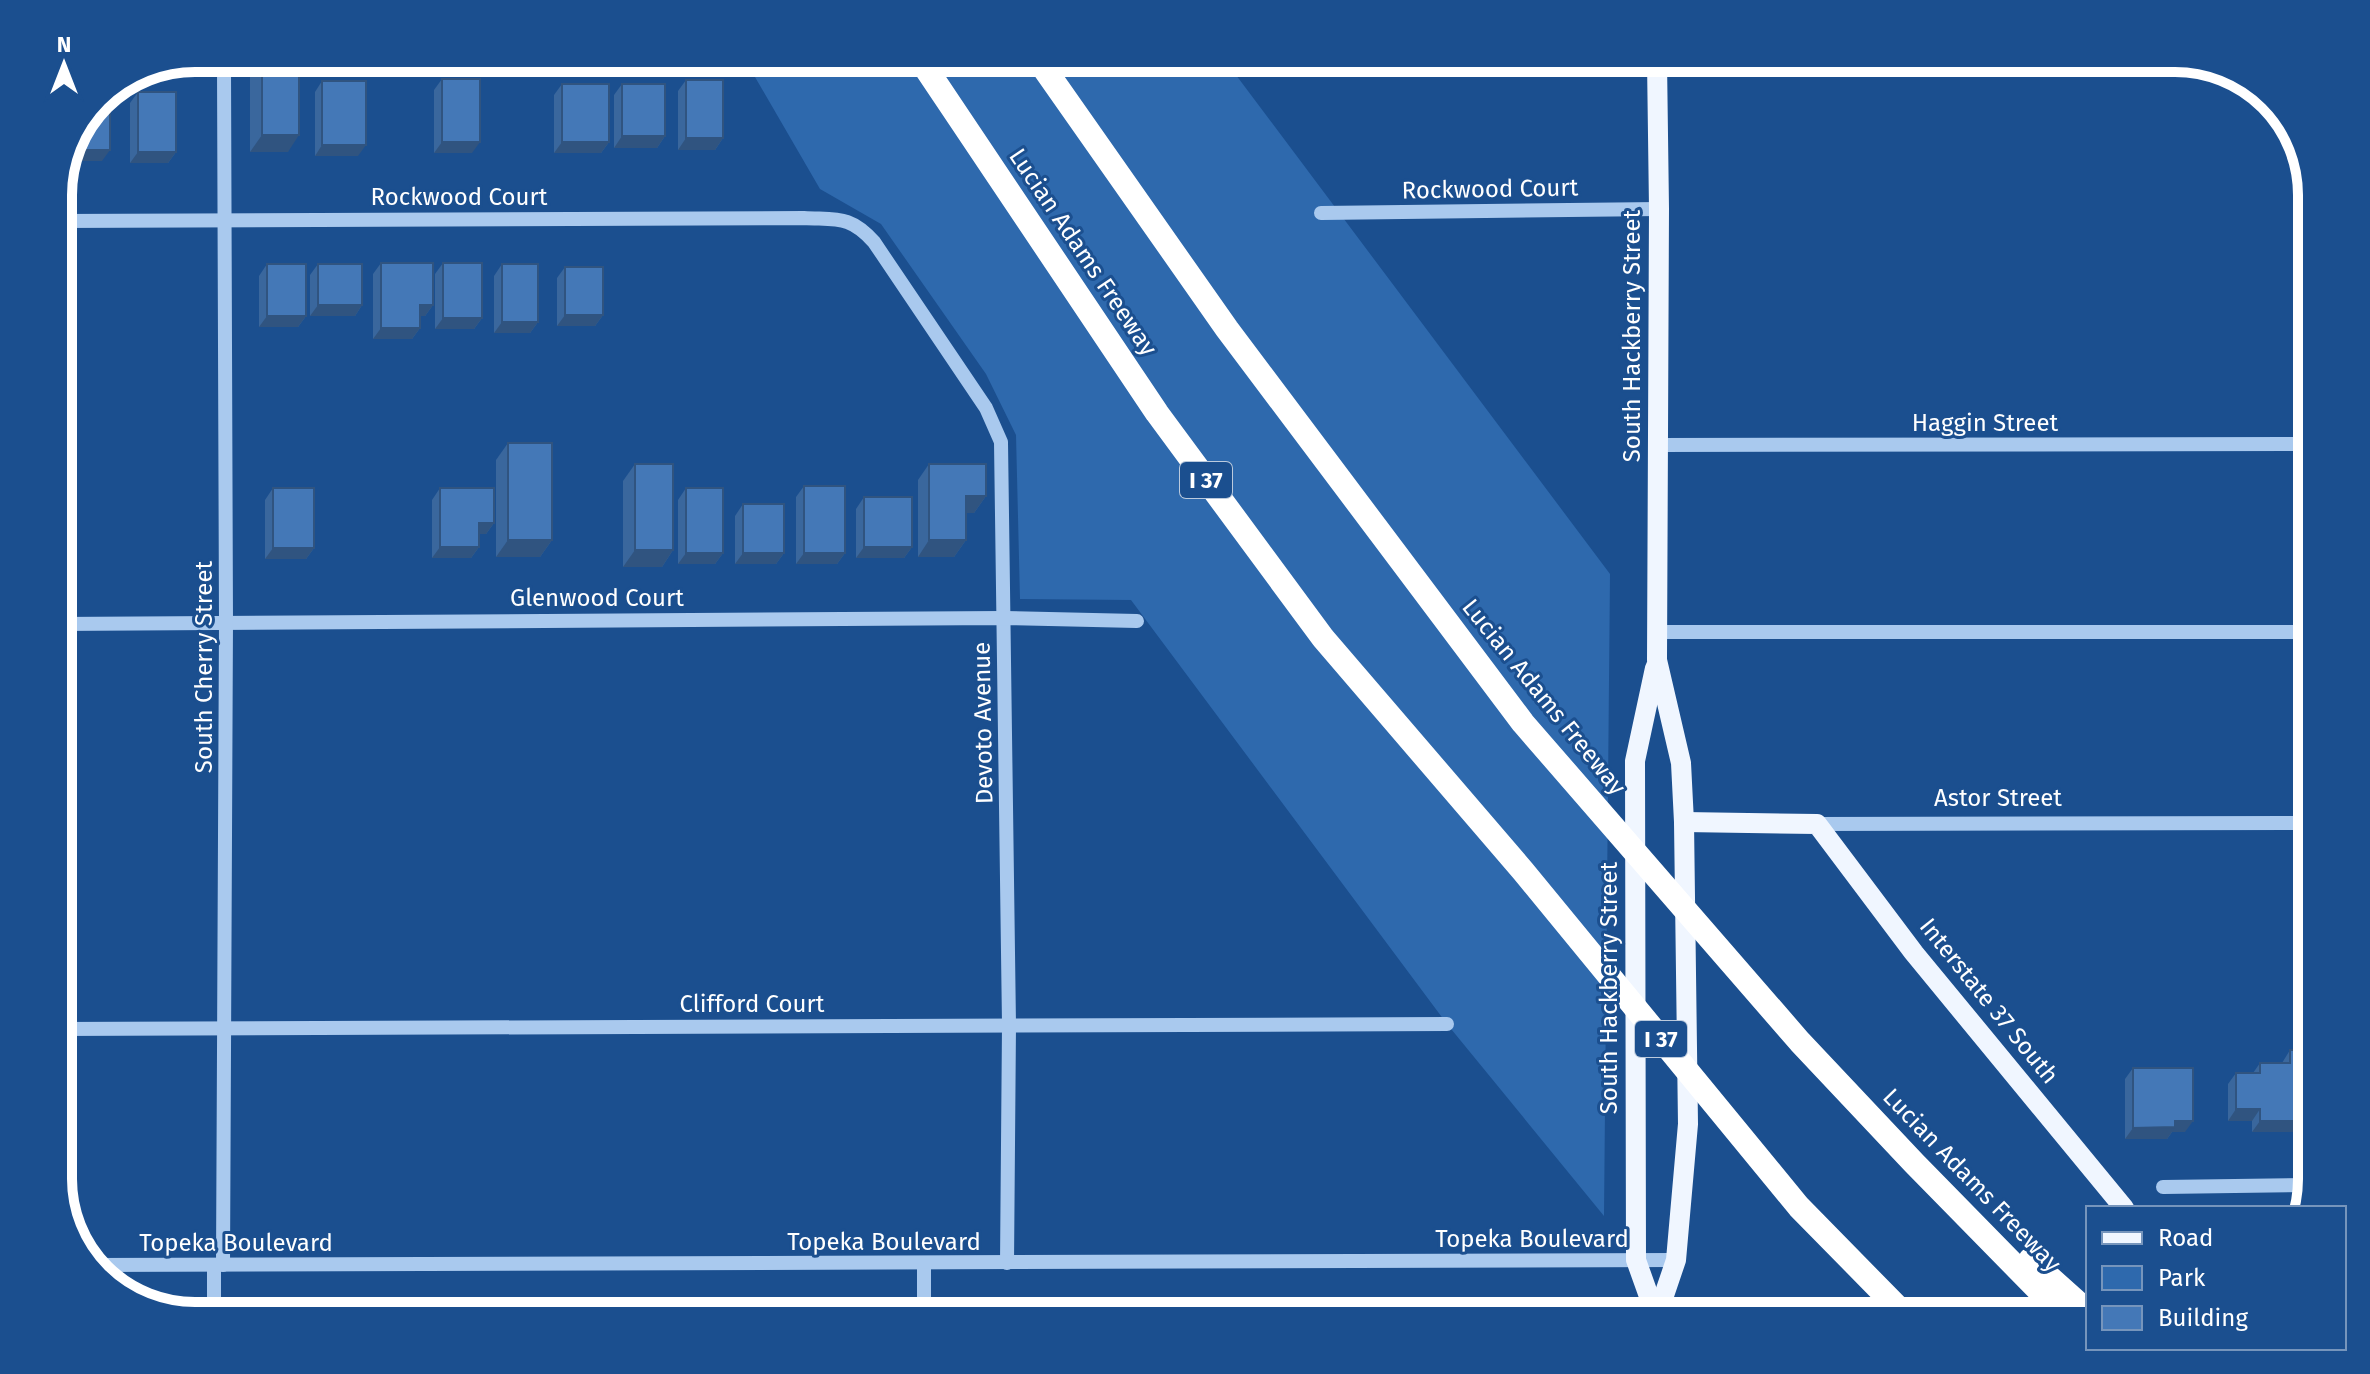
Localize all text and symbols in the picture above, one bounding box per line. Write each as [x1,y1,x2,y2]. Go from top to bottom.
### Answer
north arrow [24,24,104,104]
text: N [57,31,71,58]
street label: Lucian Adams Freeway [1003,143,1163,361]
street label: Rockwood Court [1401,173,1579,205]
street label: Rockwood Court [371,183,548,211]
street label: South Hackberry Street [1618,209,1646,462]
street label: Haggin Street [1912,409,2059,437]
road number: I 37 [1180,462,1232,498]
street label: South Cherry Street [190,561,218,773]
street label: Glenwood Court [510,584,684,612]
street label: Lucian Adams Freeway [1456,594,1632,801]
street label: Devoto Avenue [968,642,998,804]
street label: Astor Street [1934,784,2062,812]
street label: South Hackberry Street [1595,861,1623,1114]
street label: Interstate 37 South [1914,913,2064,1089]
street label: Clifford Court [680,990,825,1018]
road number: I 37 [1635,1021,1687,1057]
street label: Lucian Adams Freeway [1877,1083,2067,1277]
legend [2086,1206,2346,1350]
text: Road [2158,1224,2213,1252]
street label: Topeka Boulevard [1435,1225,1629,1253]
street label: Topeka Boulevard [787,1228,981,1256]
street label: Topeka Boulevard [139,1229,333,1257]
text: Park [2158,1264,2206,1292]
text: Building [2158,1304,2248,1332]

